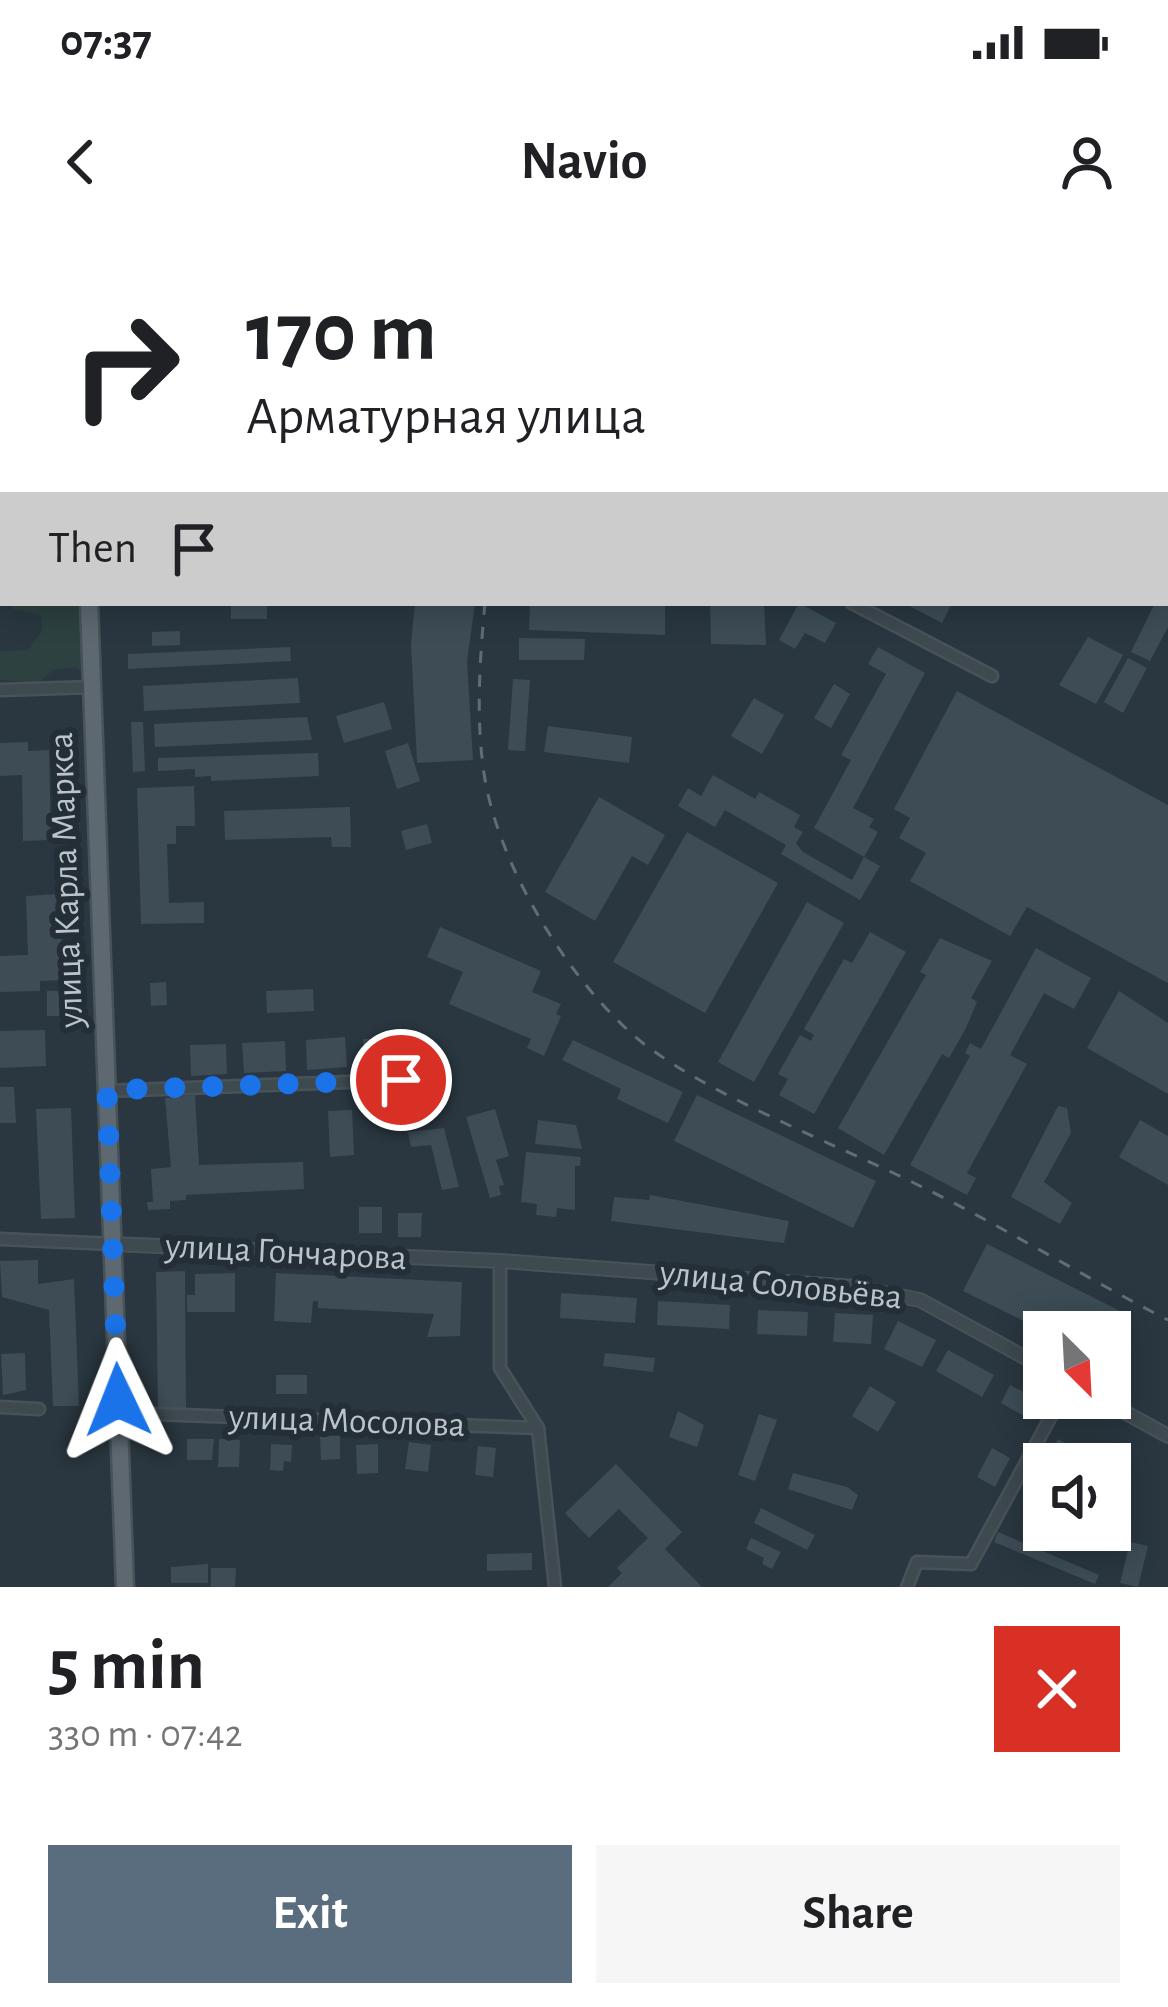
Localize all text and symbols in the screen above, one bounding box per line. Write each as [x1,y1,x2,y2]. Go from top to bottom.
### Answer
text: 07:37 [60,19,152,64]
icon: back [48,129,114,195]
icon: person [1054,129,1120,195]
text: Navio [520,135,648,189]
icon: right [48,288,204,444]
text: 170 m [246,292,437,376]
text: Арматурная улица [246,390,646,444]
icon: arrive [161,516,227,582]
text: Then [48,526,137,571]
street label: улица Карла Маркса [43,731,89,1030]
pin [350,1029,452,1131]
icon: arrive [368,1047,434,1113]
street label: улица Гончарова [163,1228,408,1276]
street label: улица Соловьёва [657,1254,904,1316]
north arrow [1023,1311,1131,1419]
map controls [1023,1311,1131,1551]
position arrow [55,1337,181,1463]
street label: улица Мосолова [227,1399,466,1443]
button: sound [1023,1443,1131,1551]
button: close [994,1626,1120,1752]
text: 5 min [48,1630,205,1702]
text: 330 m · 07:42 [48,1715,242,1754]
button: Exit [48,1845,572,1983]
button: Share [596,1845,1120,1983]

